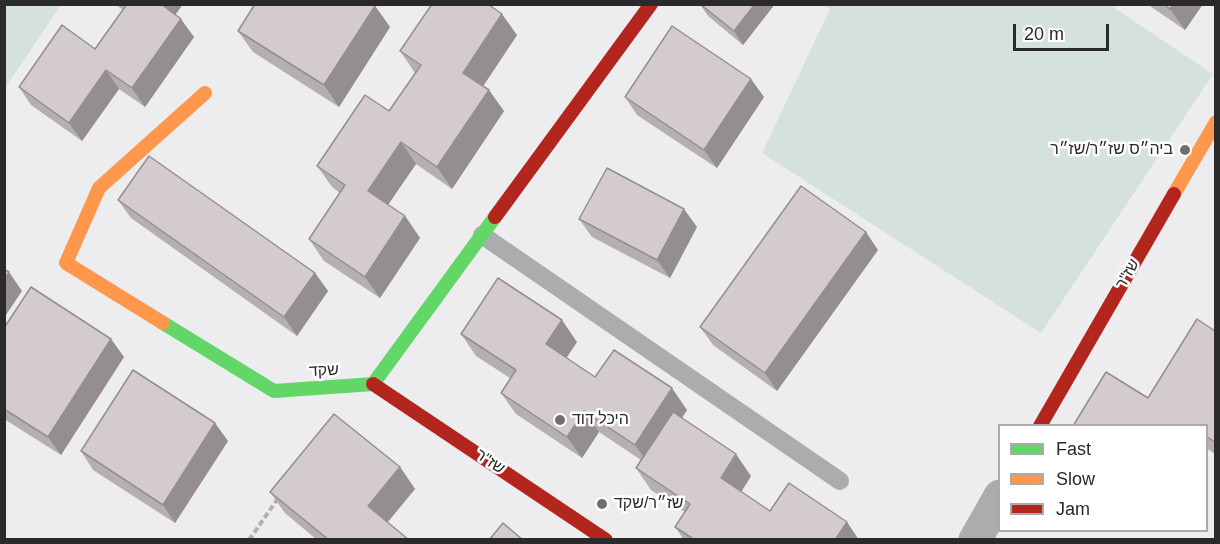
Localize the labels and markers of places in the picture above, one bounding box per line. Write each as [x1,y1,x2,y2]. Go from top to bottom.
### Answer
place label: ביה״ס שז״ר/שז״ר [1050,140,1173,160]
marker: ביה״ס שז״ר/שז״ר [1178,143,1192,157]
place label: היכל דוד [572,410,629,430]
marker: היכל דוד [553,413,567,427]
place label: שז״ר/שקד [614,494,683,514]
marker: שז״ר/שקד [595,497,609,511]

